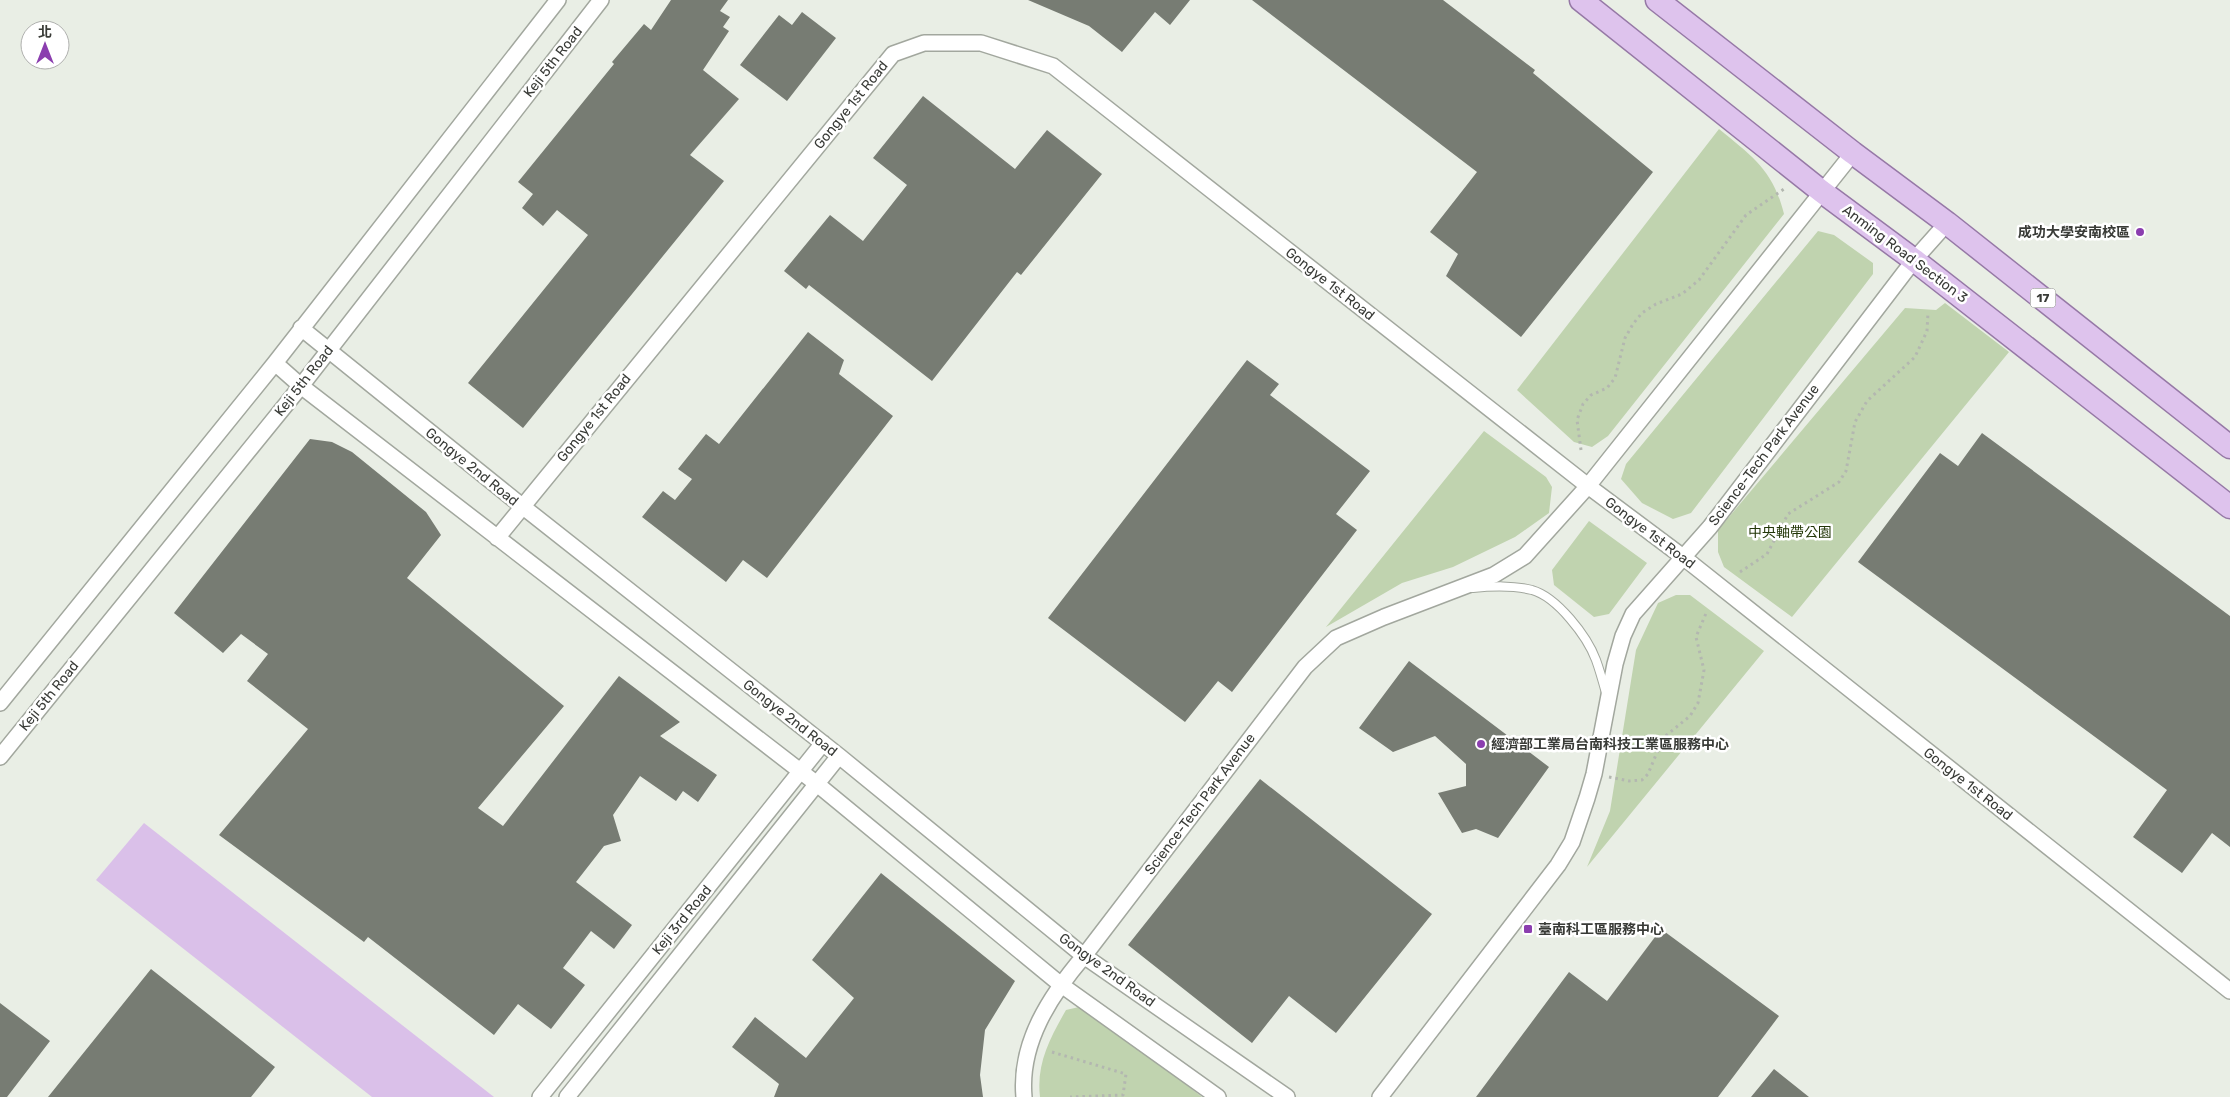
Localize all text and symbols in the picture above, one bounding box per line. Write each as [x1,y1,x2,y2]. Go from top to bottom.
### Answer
north arrow [20,20,70,70]
street label: Keji 5th Road [520,23,586,101]
text: 北 [38,24,52,41]
street label: Gongye 1st Road [810,58,892,152]
street label: Anming Road Section 3 [1839,201,1971,307]
place label: 成功大學安南校區 [2018,224,2130,241]
marker: 成功大學安南校區 [2134,226,2146,238]
street label: Gongye 1st Road [1282,244,1378,324]
road number: 17 [2030,288,2056,308]
street label: Keji 5th Road [271,342,337,420]
street label: Gongye 1st Road [553,371,635,465]
street label: Science-Tech Park Avenue [1705,381,1823,529]
street label: Gongye 2nd Road [422,424,522,510]
street label: Gongye 1st Road [1602,494,1698,572]
park label: 中央軸帶公園 [1748,524,1832,541]
street label: Keji 5th Road [16,658,82,734]
street label: Gongye 2nd Road [740,676,840,760]
street label: Science-Tech Park Avenue [1141,730,1259,878]
place label: 經濟部工業局台南科技工業區服務中心 [1491,736,1729,753]
marker: 經濟部工業局台南科技工業區服務中心 [1475,738,1487,750]
street label: Gongye 1st Road [1920,744,2016,824]
street label: Keji 3rd Road [649,882,715,958]
place label: 臺南科工區服務中心 [1538,921,1664,938]
marker: 臺南科工區服務中心 [1522,923,1534,935]
street label: Gongye 2nd Road [1056,929,1158,1011]

